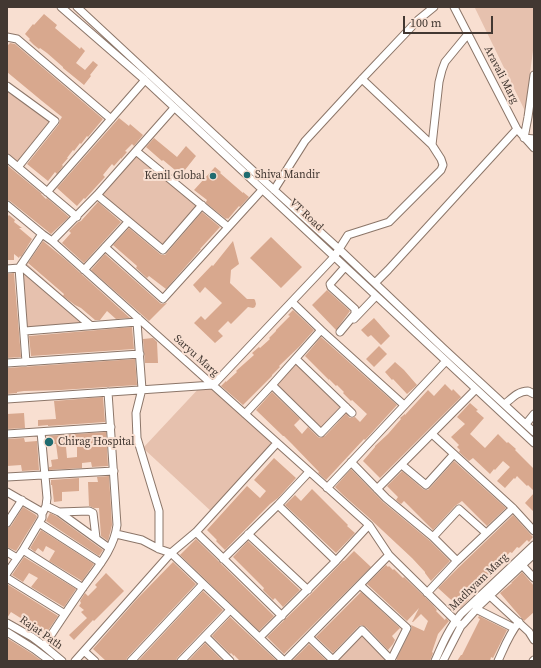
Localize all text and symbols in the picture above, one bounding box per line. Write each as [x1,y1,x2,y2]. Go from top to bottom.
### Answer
scale bar [405,8,495,34]
text: 100 m [410,15,442,31]
street label: Aravali Marg [481,44,521,106]
place label: Shiva Mandir [255,168,320,182]
place label: Kenil Global [145,169,205,183]
marker: Shiva Mandir [242,170,252,180]
marker: Kenil Global [208,171,218,181]
street label: VT Road [286,196,326,234]
street label: Saryu Marg [171,332,221,380]
place label: Chirag Hospital [58,435,134,449]
marker: Chirag Hospital [43,436,55,448]
street label: Madhyam Marg [447,551,511,613]
street label: Rajat Path [17,613,65,653]

